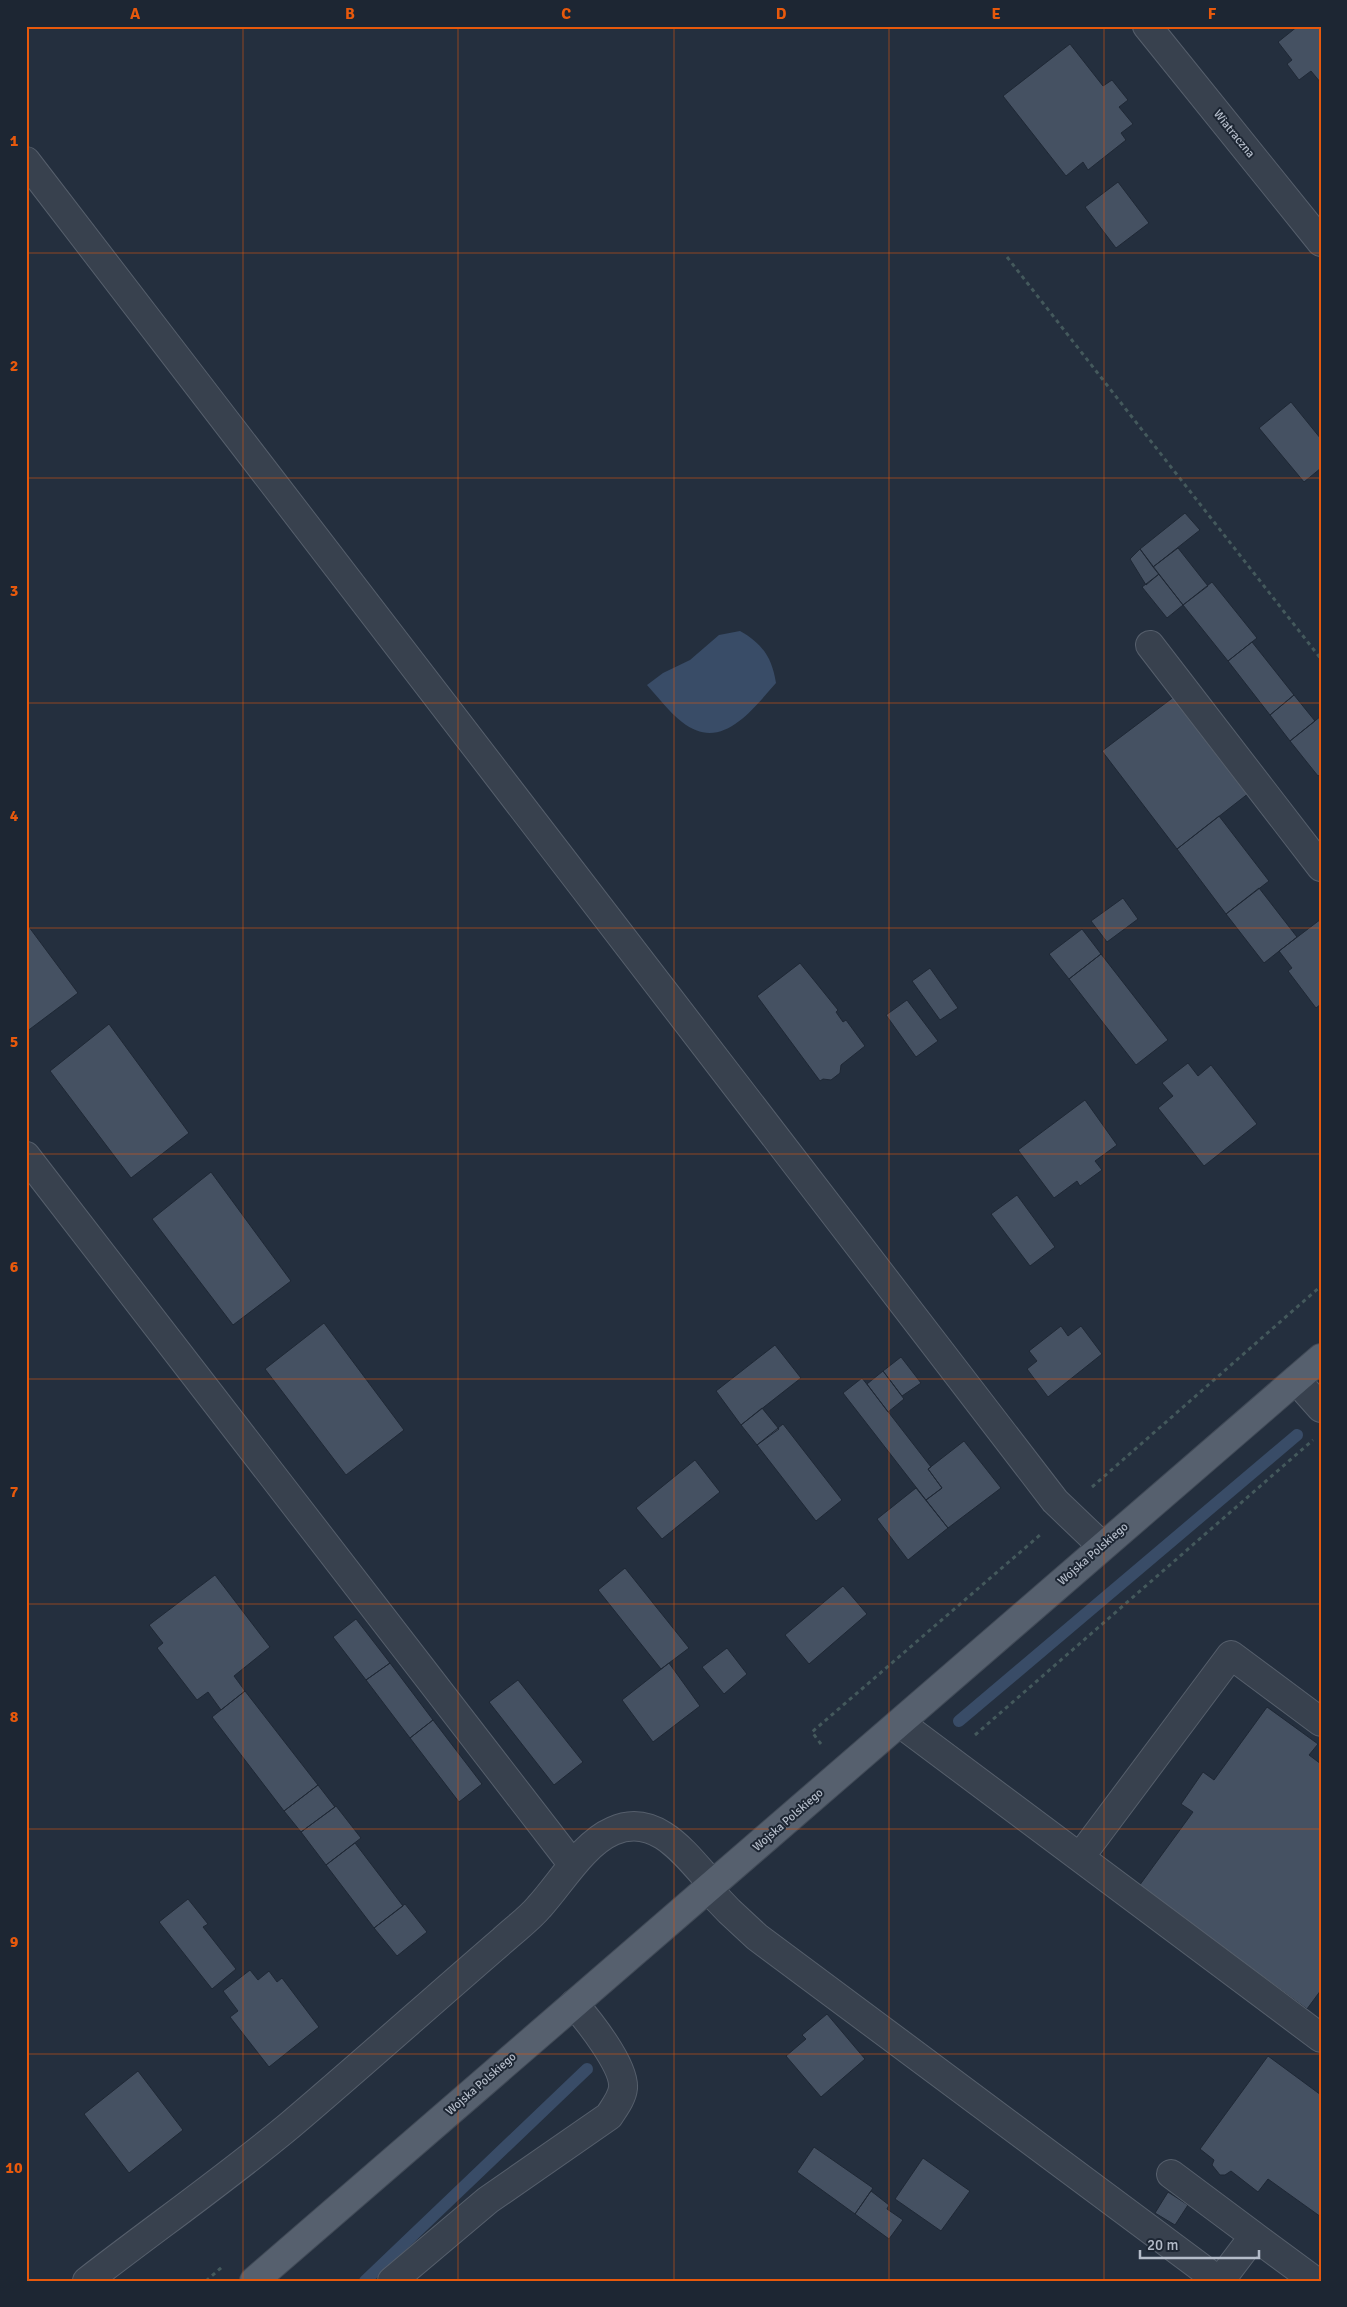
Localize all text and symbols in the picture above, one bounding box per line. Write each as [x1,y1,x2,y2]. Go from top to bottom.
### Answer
text: A [130,4,141,24]
text: B [345,4,355,24]
text: C [561,4,571,24]
text: D [776,4,787,24]
text: E [991,4,1001,24]
text: F [1208,4,1217,24]
street label: Wiatraczna [1210,107,1258,161]
text: 1 [10,131,19,151]
text: 2 [10,356,18,376]
text: 3 [10,581,18,601]
text: 4 [10,806,19,826]
text: 5 [10,1032,18,1052]
text: 6 [10,1257,19,1277]
text: 7 [10,1482,19,1502]
street label: Wojska Polskiego [1055,1519,1131,1589]
text: 8 [10,1707,19,1727]
street label: Wojska Polskiego [750,1785,826,1855]
text: 9 [10,1932,19,1952]
street label: Wojska Polskiego [443,2049,519,2119]
text: 10 [5,2158,23,2178]
scale bar [1140,2227,1258,2259]
text: 20 m [1147,2236,1178,2254]

